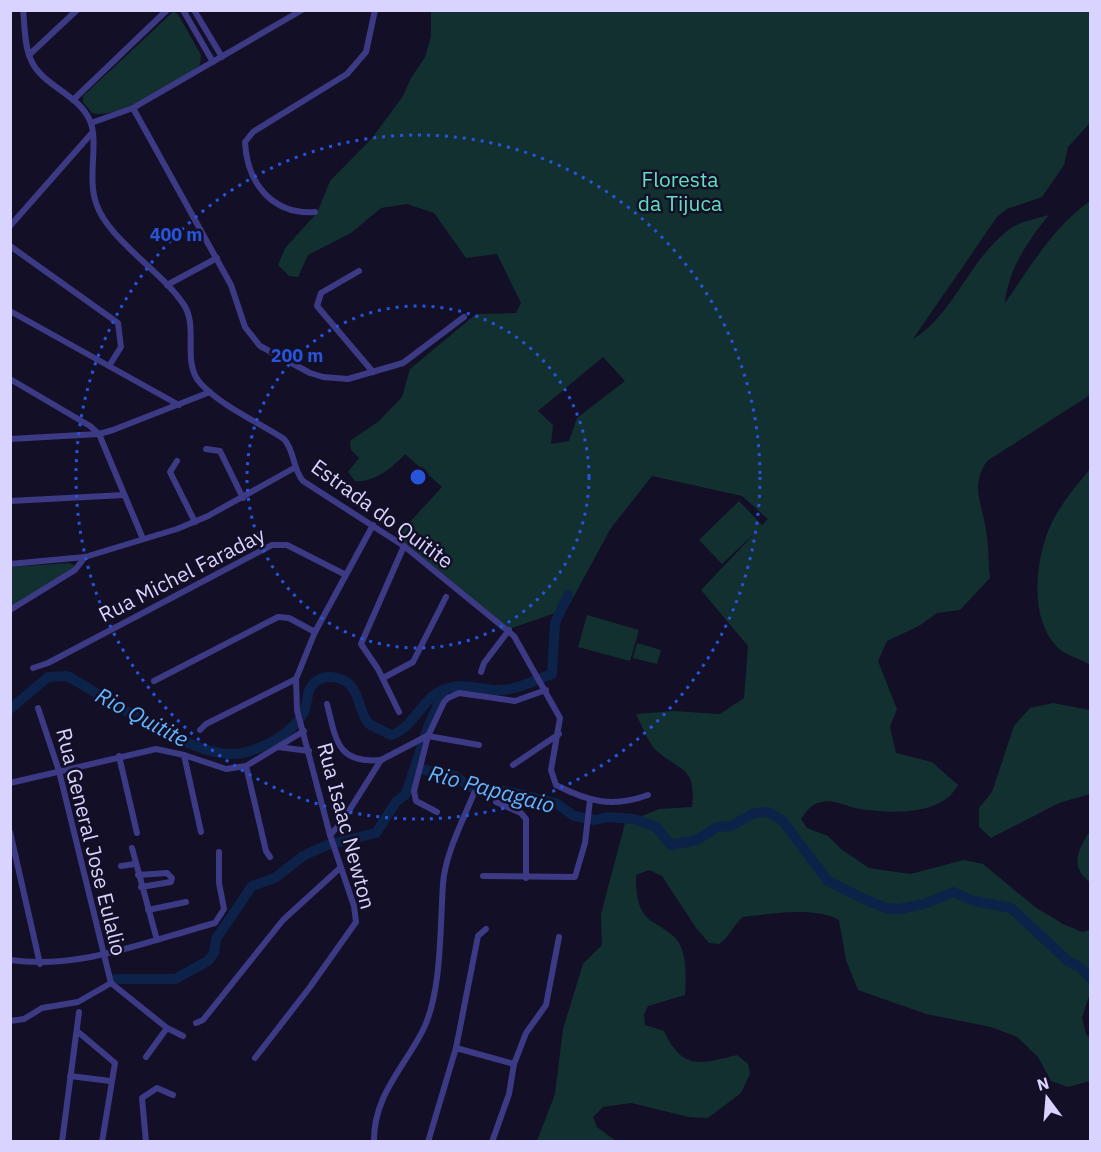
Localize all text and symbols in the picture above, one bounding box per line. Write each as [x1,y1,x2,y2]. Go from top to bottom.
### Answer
park label: Floresta da Tijuca [638,165,722,217]
text: 400 m [150,223,202,246]
text: 200 m [271,344,323,367]
street label: Estrada do Quitite [306,452,459,574]
centre of rings [408,467,428,487]
street label: Rua Michel Faraday [94,520,270,628]
water label: Rio Quitite [91,680,194,753]
street label: Rua General Jose Eulalio [50,725,134,958]
street label: Rua Isaac Newton [311,739,383,912]
water label: Rio Papagaio [426,758,558,819]
north arrow [1017,1068,1077,1128]
text: N [1035,1072,1051,1095]

